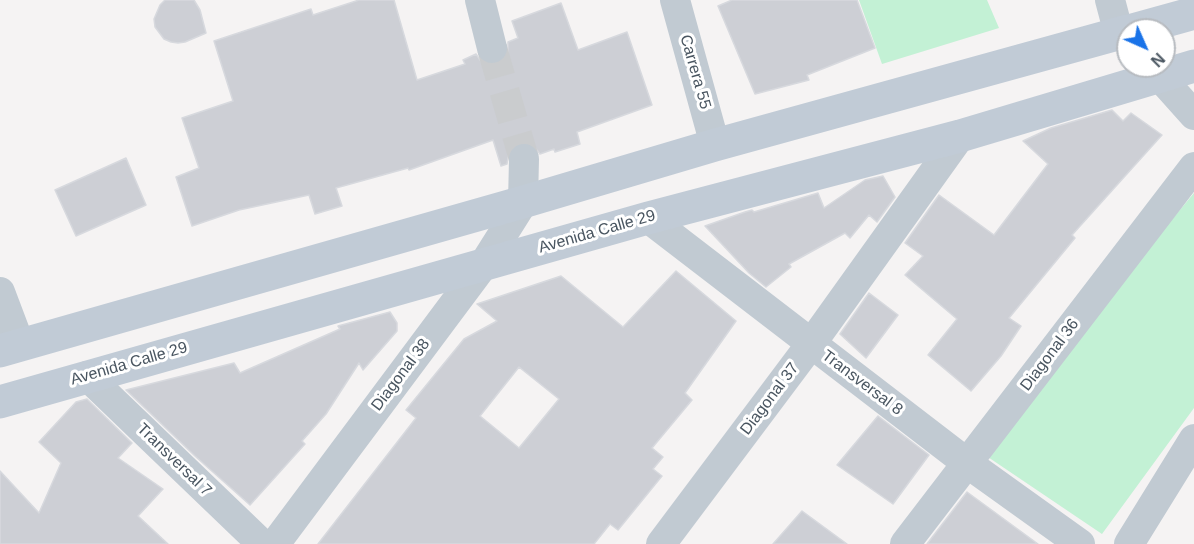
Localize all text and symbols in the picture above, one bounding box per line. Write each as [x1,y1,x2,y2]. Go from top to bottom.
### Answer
north arrow [1116,18,1176,78]
street label: Carrera 55 [675,33,715,111]
text: N [1148,50,1168,70]
street label: Avenida Calle 29 [536,206,658,258]
street label: Diagonal 36 [1017,315,1083,395]
street label: Diagonal 38 [368,335,434,415]
street label: Avenida Calle 29 [68,338,190,390]
street label: Transversal 8 [818,346,906,420]
street label: Diagonal 37 [737,359,803,439]
street label: Transversal 7 [133,420,215,500]

